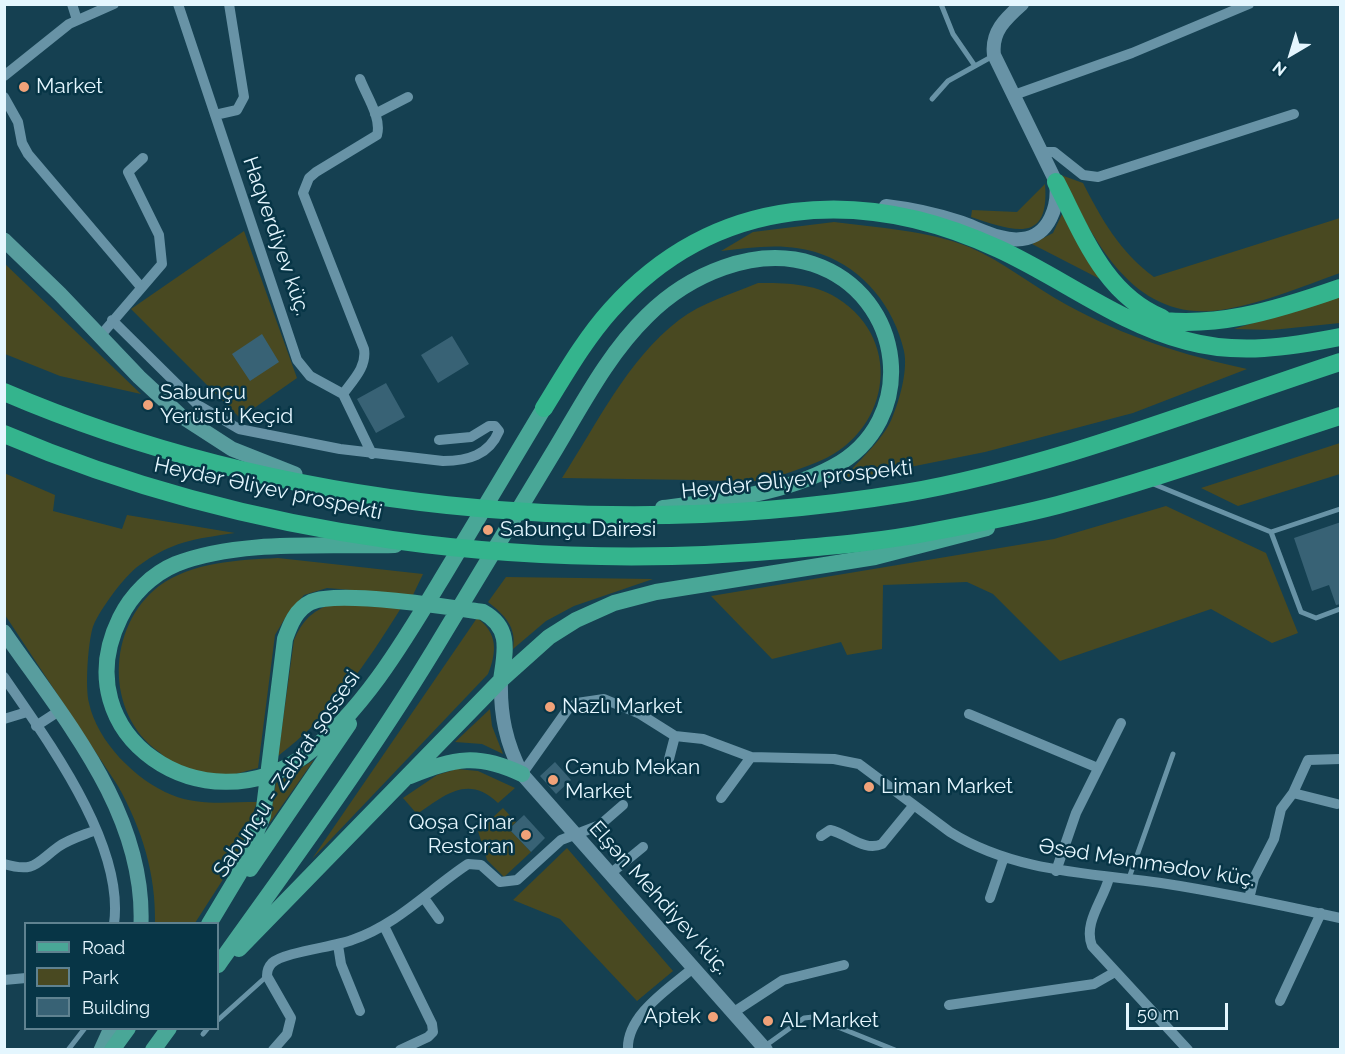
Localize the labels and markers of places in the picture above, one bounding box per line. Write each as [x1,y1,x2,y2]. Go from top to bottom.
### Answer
place label: Market [36,74,103,100]
marker: Market [17,80,31,94]
place label: Sabunçu Yerüstü Keçid [160,380,293,430]
marker: Sabunçu Yerüstü Keçid [141,398,155,412]
place label: Sabunçu Dairəsi [500,517,656,543]
marker: Sabunçu Dairəsi [481,523,495,537]
place label: Nazlı Market [562,694,682,720]
marker: Nazlı Market [543,700,557,714]
place label: Cənub Məkan Market [565,755,700,805]
marker: Cənub Məkan Market [546,773,560,787]
place label: Liman Market [881,774,1013,800]
marker: Liman Market [862,780,876,794]
place label: Qoşa Çinar Restoran [409,810,514,860]
marker: Qoşa Çinar Restoran [519,828,533,842]
place label: Aptek [644,1004,701,1030]
place label: AL Market [780,1008,879,1034]
marker: Aptek [706,1010,720,1024]
marker: AL Market [761,1014,775,1028]

